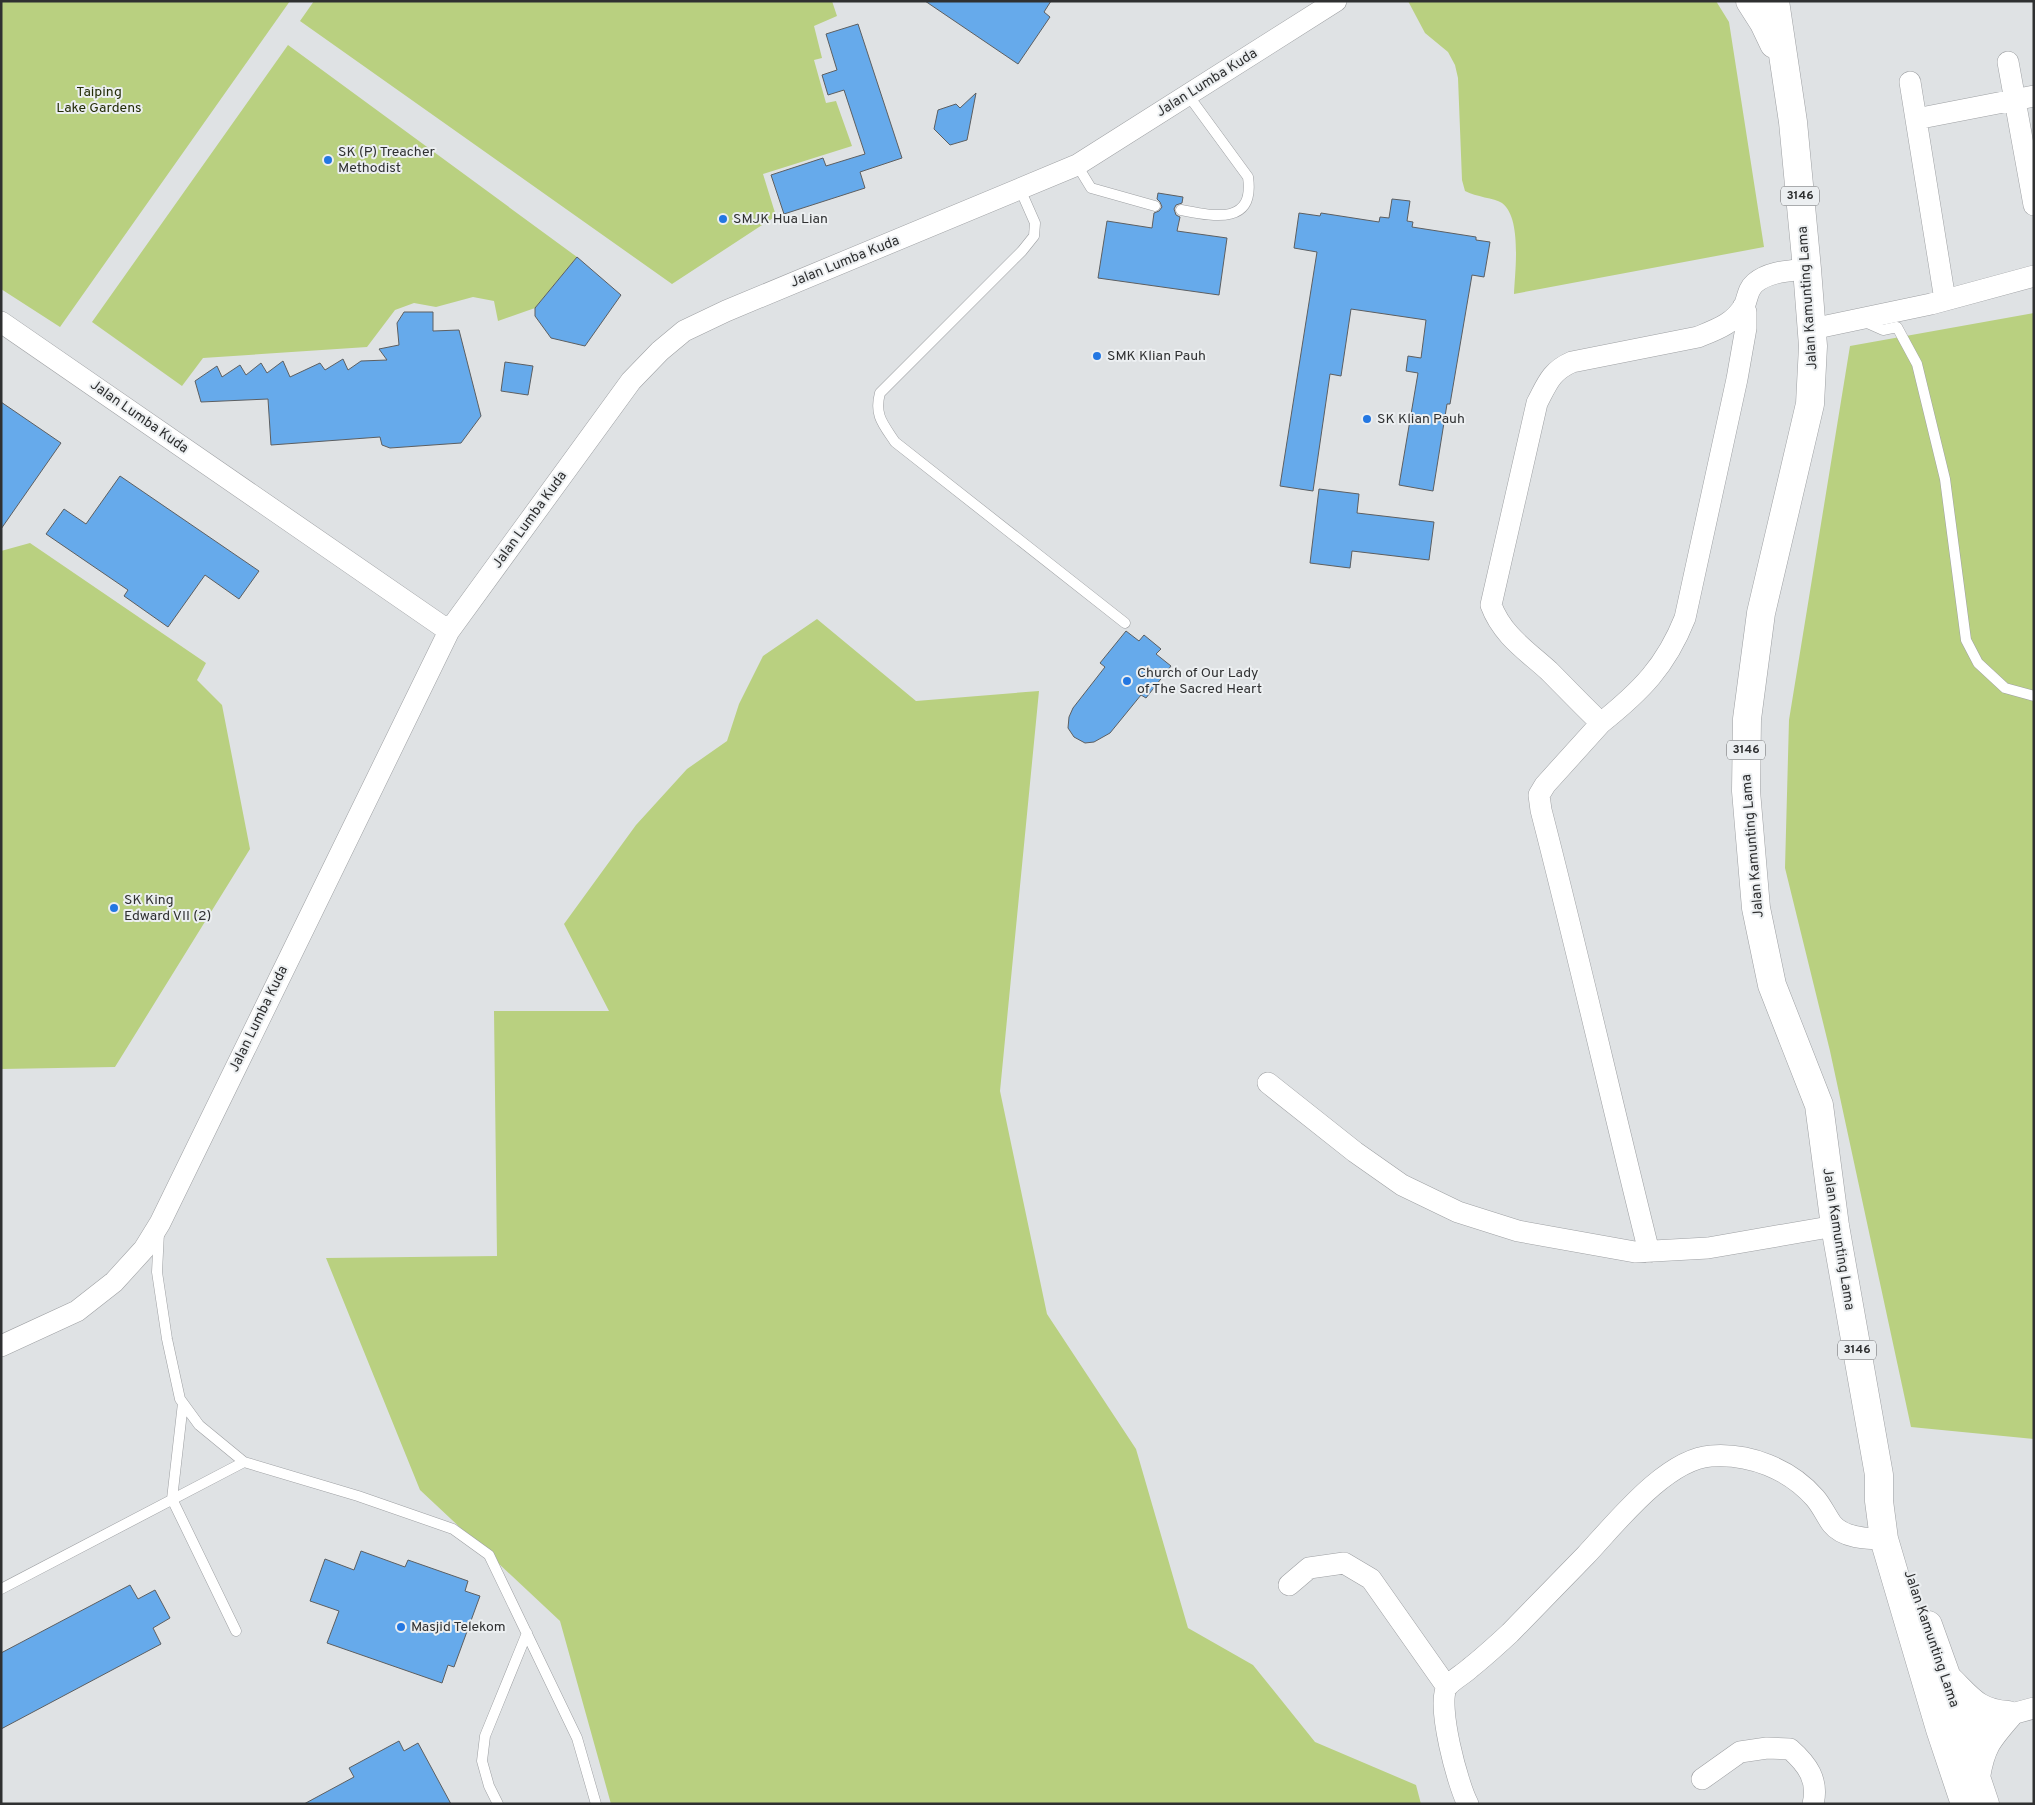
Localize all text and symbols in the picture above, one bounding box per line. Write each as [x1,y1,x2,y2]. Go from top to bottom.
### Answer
street label: Jalan Lumba Kuda [1153,45,1261,121]
park label: Taiping Lake Gardens [56,84,142,117]
place label: SK (P) Treacher Methodist [338,144,436,177]
marker: SK (P) Treacher Methodist [322,154,334,166]
road number: 3146 [1781,187,1819,206]
place label: SMJK Hua Lian [733,211,828,228]
marker: SMJK Hua Lian [717,213,729,225]
street label: Jalan Kamunting Lama [1794,226,1822,370]
street label: Jalan Lumba Kuda [788,232,902,292]
place label: SMK Klian Pauh [1107,348,1206,365]
marker: SMK Klian Pauh [1091,350,1103,362]
street label: Jalan Lumba Kuda [87,377,191,457]
place label: SK Klian Pauh [1377,411,1465,428]
marker: SK Klian Pauh [1361,413,1373,425]
street label: Jalan Lumba Kuda [489,468,571,572]
place label: Church of Our Lady of The Sacred Heart [1137,665,1262,698]
marker: Church of Our Lady of The Sacred Heart [1121,675,1133,687]
road number: 3146 [1727,740,1765,760]
street label: Jalan Kamunting Lama [1738,774,1768,918]
place label: SK King Edward VII (2) [124,892,211,925]
marker: SK King Edward VII (2) [108,902,120,914]
street label: Jalan Lumba Kuda [226,963,292,1075]
street label: Jalan Kamunting Lama [1818,1167,1858,1311]
road number: 3146 [1838,1340,1876,1360]
street label: Jalan Kamunting Lama [1900,1568,1962,1710]
place label: Masjid Telekom [411,1619,506,1636]
marker: Masjid Telekom [395,1621,407,1633]

